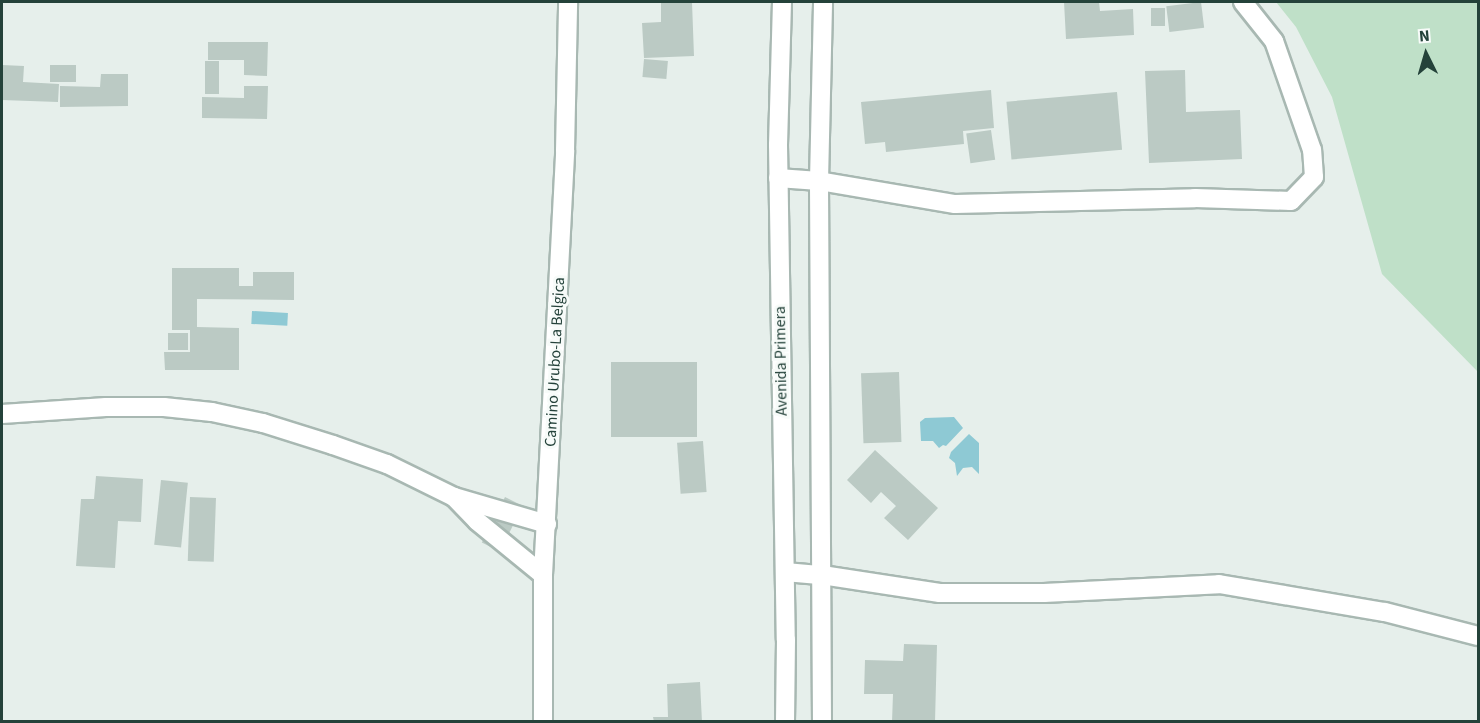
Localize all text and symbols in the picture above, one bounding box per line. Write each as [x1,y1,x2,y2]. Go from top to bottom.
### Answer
north arrow [1396,24,1456,84]
text: N [1418,25,1431,47]
street label: Camino Urubo-La Belgica [541,277,569,447]
street label: Avenida Primera [770,306,792,416]

